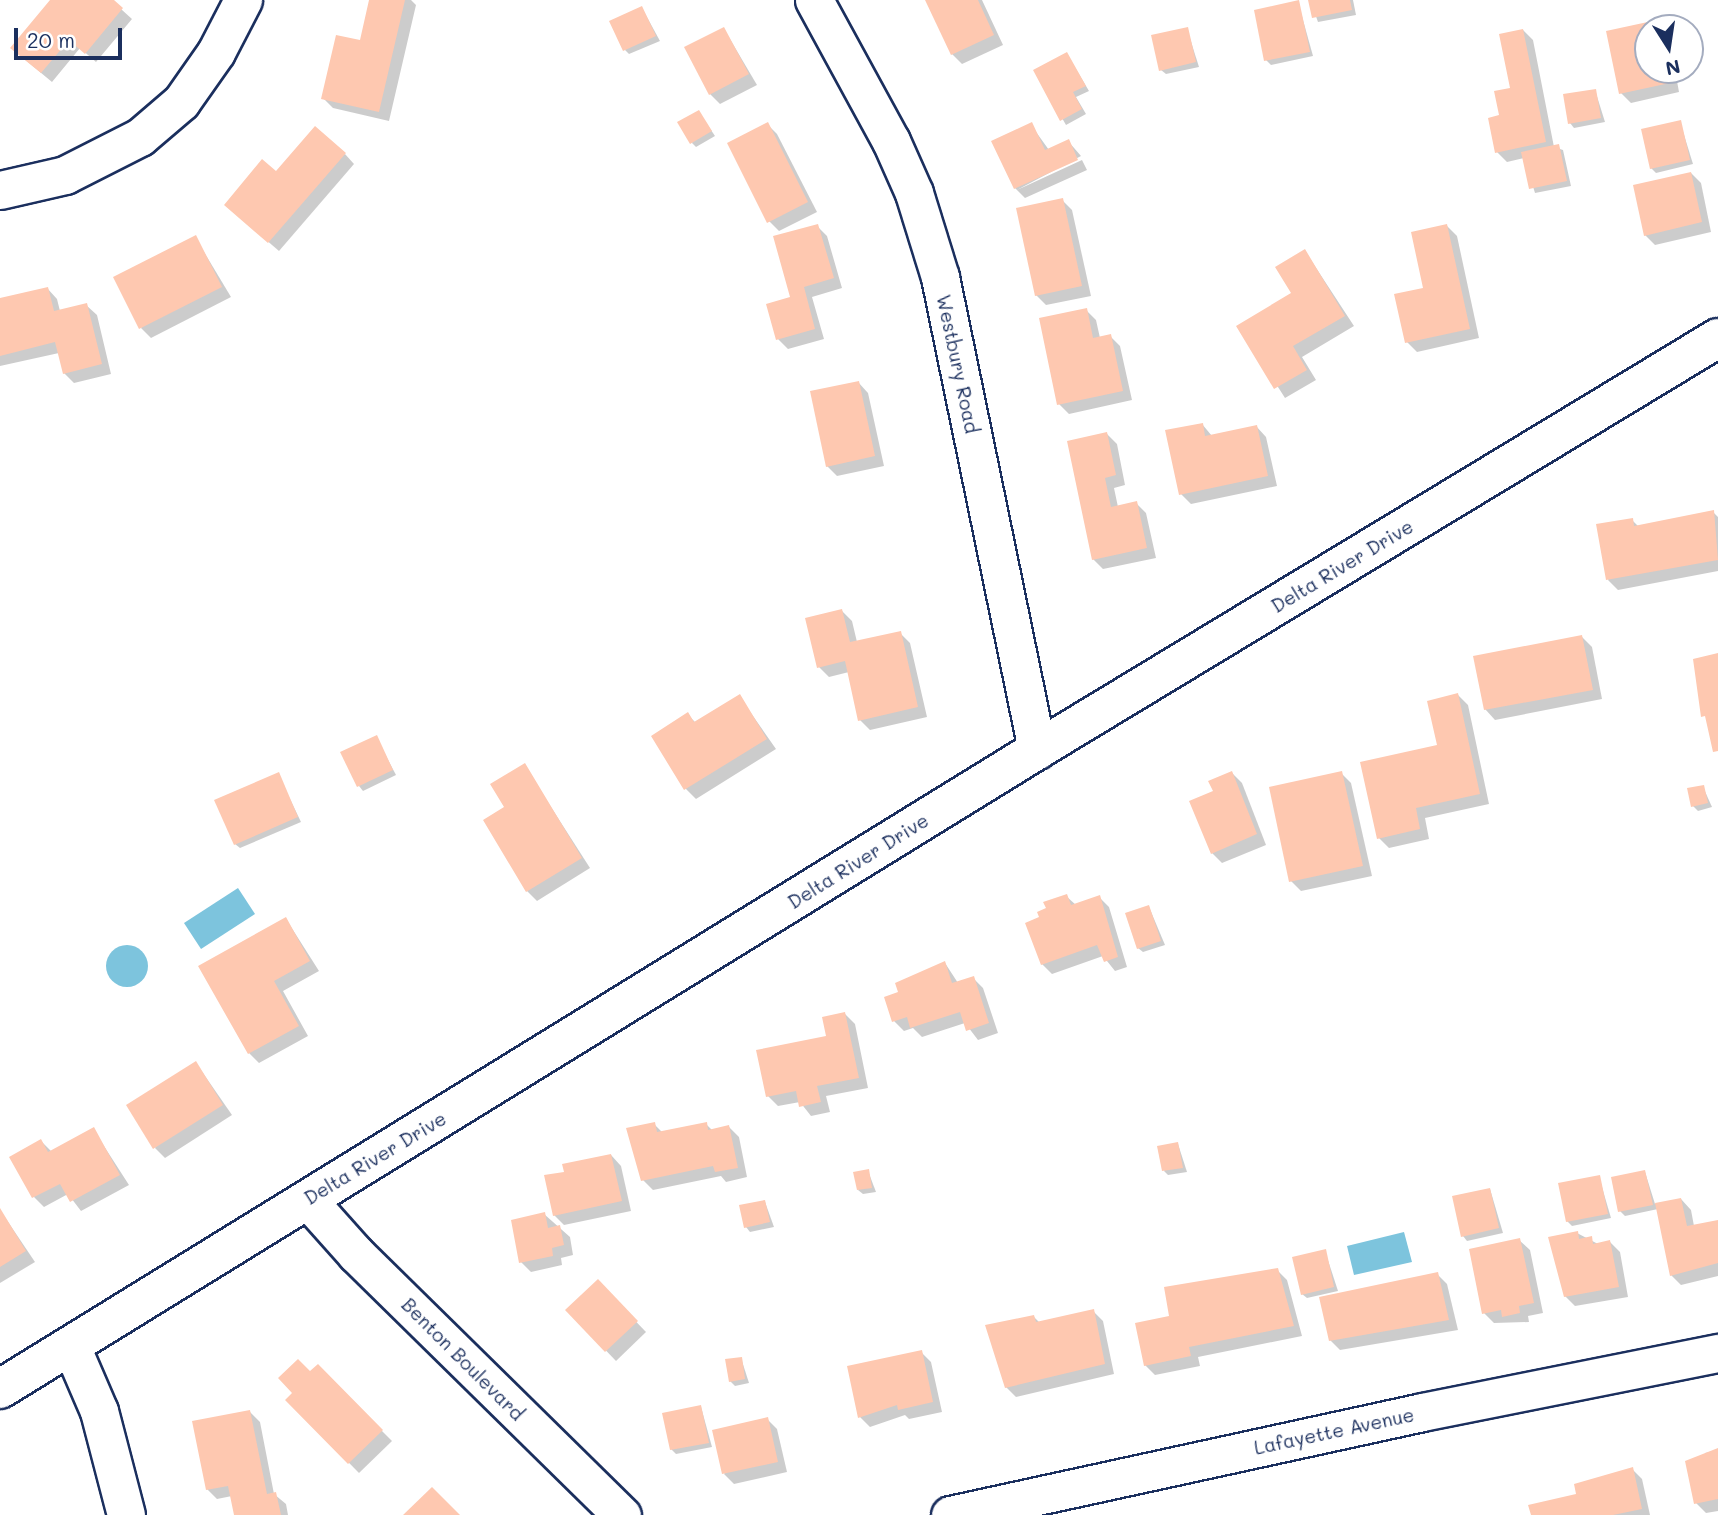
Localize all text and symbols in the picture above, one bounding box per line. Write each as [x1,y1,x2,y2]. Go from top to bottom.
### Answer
scale bar [18,14,126,58]
north arrow [1634,14,1704,84]
text: 20 m [27,26,75,53]
text: N [1663,54,1683,82]
street label: Westbury Road [932,292,984,436]
street label: Delta River Drive [1267,515,1417,617]
street label: Delta River Drive [783,809,933,913]
street label: Delta River Drive [300,1107,450,1209]
street label: Benton Boulevard [397,1293,529,1425]
street label: Lafayette Avenue [1252,1403,1416,1459]

